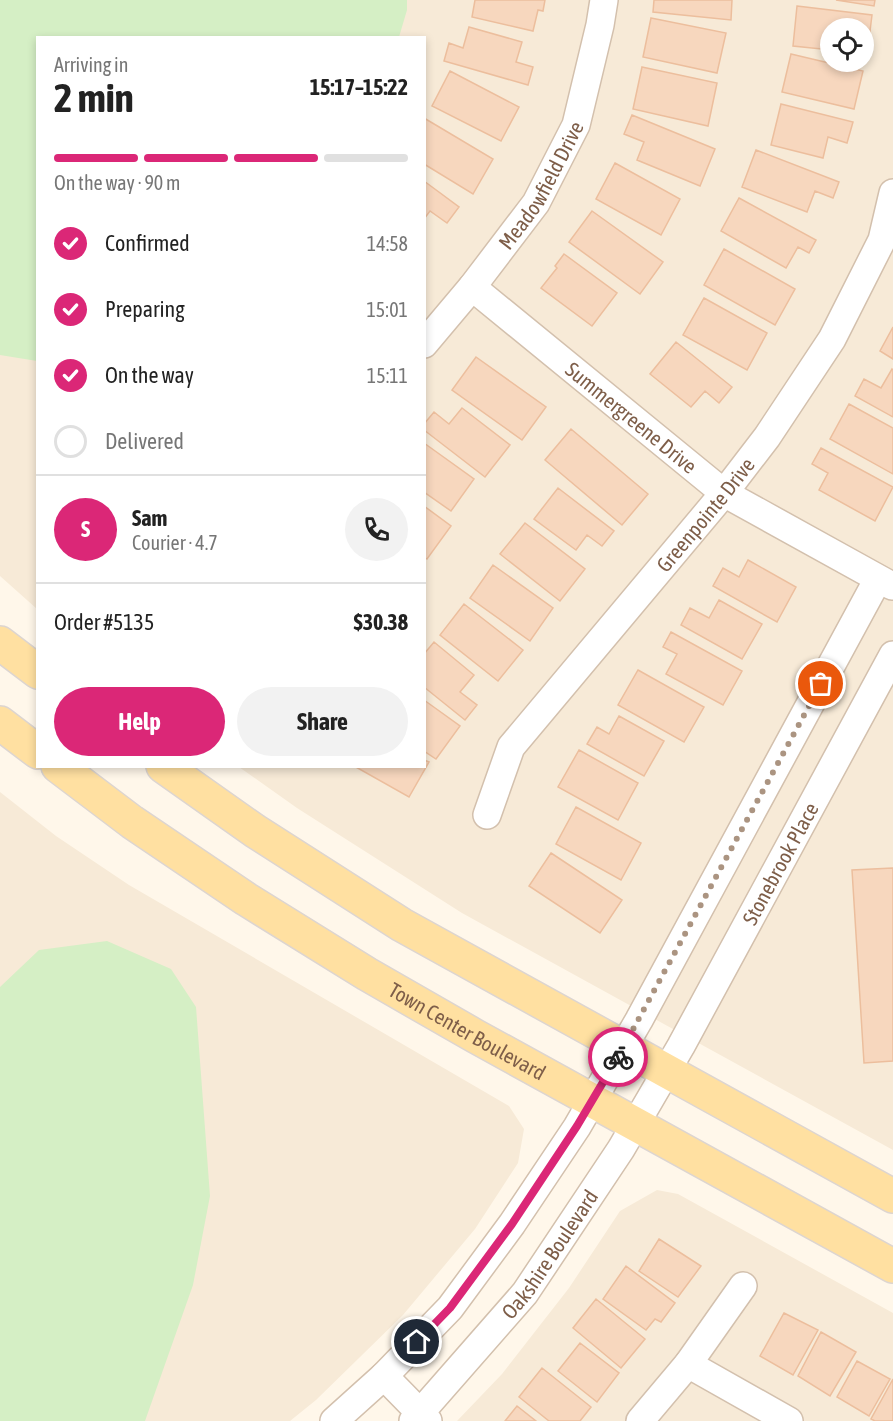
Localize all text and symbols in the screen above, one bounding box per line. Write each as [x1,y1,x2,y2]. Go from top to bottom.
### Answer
map controls [820,18,874,72]
button: locate [820,18,874,72]
text: Arriving in [54,53,128,76]
text: 15:17–15:22 [310,74,408,100]
text: 2 min [54,76,134,120]
street label: Meadowfield Drive [493,117,588,254]
text: On the way · 90 m [54,171,180,194]
icon: check [54,227,87,260]
text: Confirmed [105,230,190,256]
text: 14:58 [367,232,408,255]
icon: check [54,293,87,326]
text: Preparing [105,296,185,322]
text: 15:01 [366,298,408,321]
street label: Summergreene Drive [561,357,702,478]
icon: check [54,359,87,392]
text: On the way [105,362,194,388]
text: 15:11 [367,364,408,387]
text: Delivered [105,428,184,454]
street label: Greenpointe Drive [651,453,759,576]
button: phone [345,498,408,561]
text: Sam [132,505,167,531]
text: S [81,516,90,542]
text: Courier · 4.7 [132,531,218,554]
text: Order #5135 [54,609,154,635]
text: $30.38 [353,609,408,635]
pin [795,658,846,709]
icon: bag [804,667,837,700]
button: Help [54,687,225,756]
button: Share [237,687,408,756]
street label: Stonebrook Place [737,798,823,929]
street label: Town Center Boulevard [385,977,550,1084]
courier [588,1027,648,1087]
icon: bike [602,1041,635,1074]
street label: Oakshire Boulevard [496,1185,602,1323]
pin [391,1316,442,1367]
icon: home [400,1325,433,1358]

